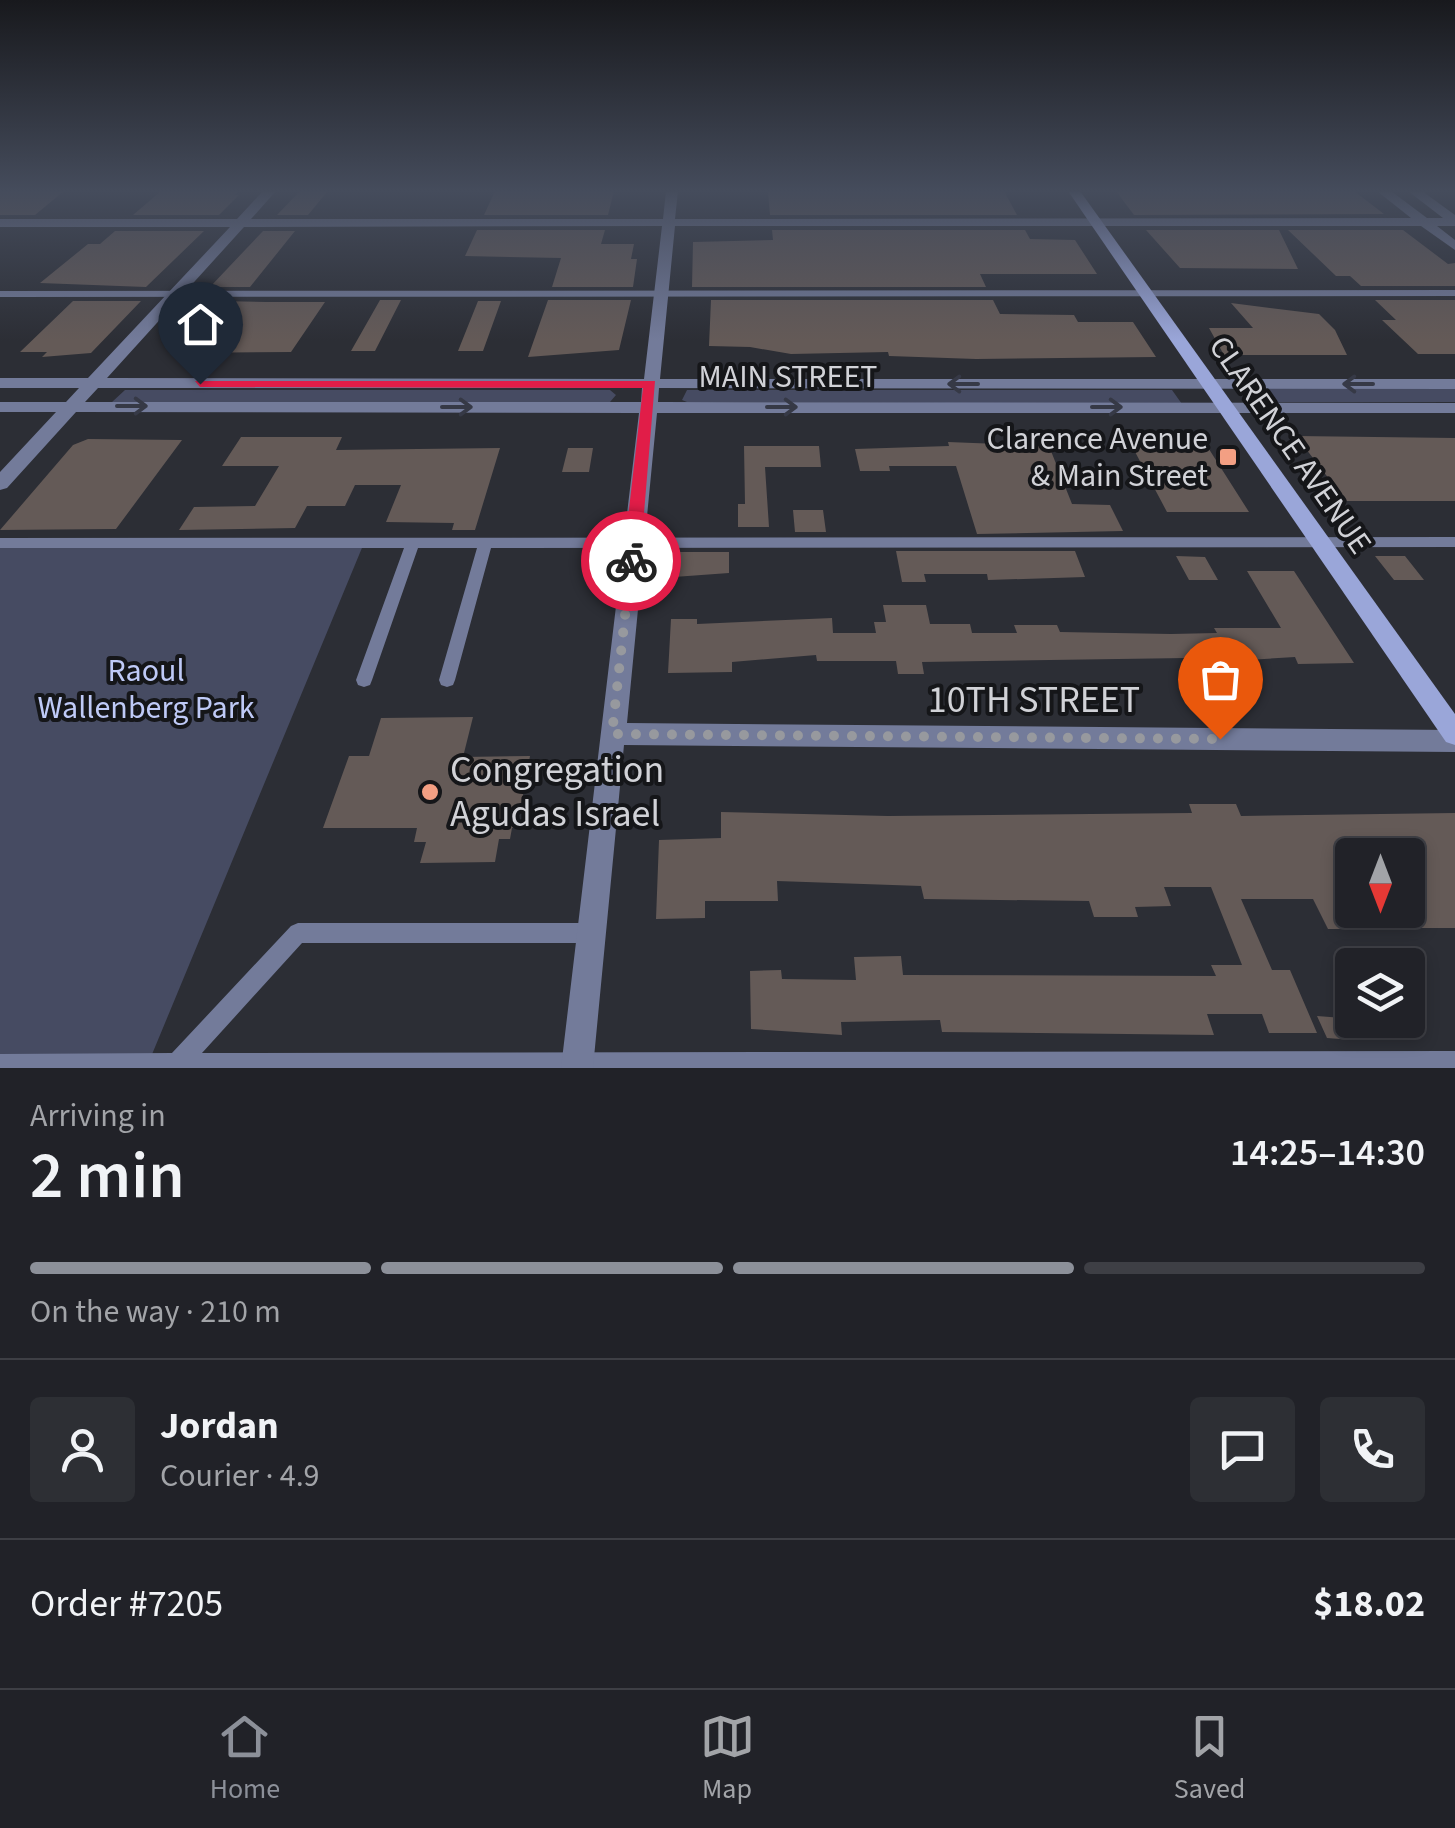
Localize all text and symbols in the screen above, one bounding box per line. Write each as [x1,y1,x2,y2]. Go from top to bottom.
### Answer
pin [158,282,243,385]
icon: home [173,297,228,352]
street label: CLARENCE AVENUE [1197,327,1383,563]
street label: MAIN STREET [699,354,877,400]
one-way arrow [947,374,980,394]
one-way arrow [1342,374,1374,394]
one-way arrow [116,396,148,416]
one-way arrow [440,398,473,416]
one-way arrow [766,398,798,416]
one-way arrow [1090,398,1123,416]
place label: Clarence Avenue & Main Street [986,416,1208,499]
marker: Clarence Avenue & Main Street [1217,446,1239,468]
courier [581,511,681,611]
icon: bike [604,534,659,589]
pin [1178,637,1263,740]
park label: Raoul Wallenberg Park [37,648,255,731]
icon: bag [1193,652,1248,707]
street label: 10TH STREET [928,673,1140,727]
place label: Congregation Agudas Israel [450,743,664,841]
marker: Congregation Agudas Israel [419,781,441,803]
north arrow [1335,838,1425,928]
map controls [1335,838,1425,1038]
button: layers [1335,948,1425,1038]
text: Arriving in [30,1093,166,1139]
text: 14:25–14:30 [1230,1126,1425,1180]
text: 2 min [30,1130,185,1223]
text: On the way · 210 m [30,1289,281,1335]
button: person [30,1397,135,1502]
button: chat [1190,1397,1295,1502]
button: phone [1320,1397,1425,1502]
text: Jordan [160,1399,279,1453]
text: Courier · 4.9 [160,1453,320,1499]
text: Order #7205 [30,1577,223,1631]
text: $18.02 [1313,1577,1425,1631]
tab: Home [210,1709,280,1809]
tab: Map [700,1709,755,1809]
tab: Saved [1174,1709,1245,1809]

